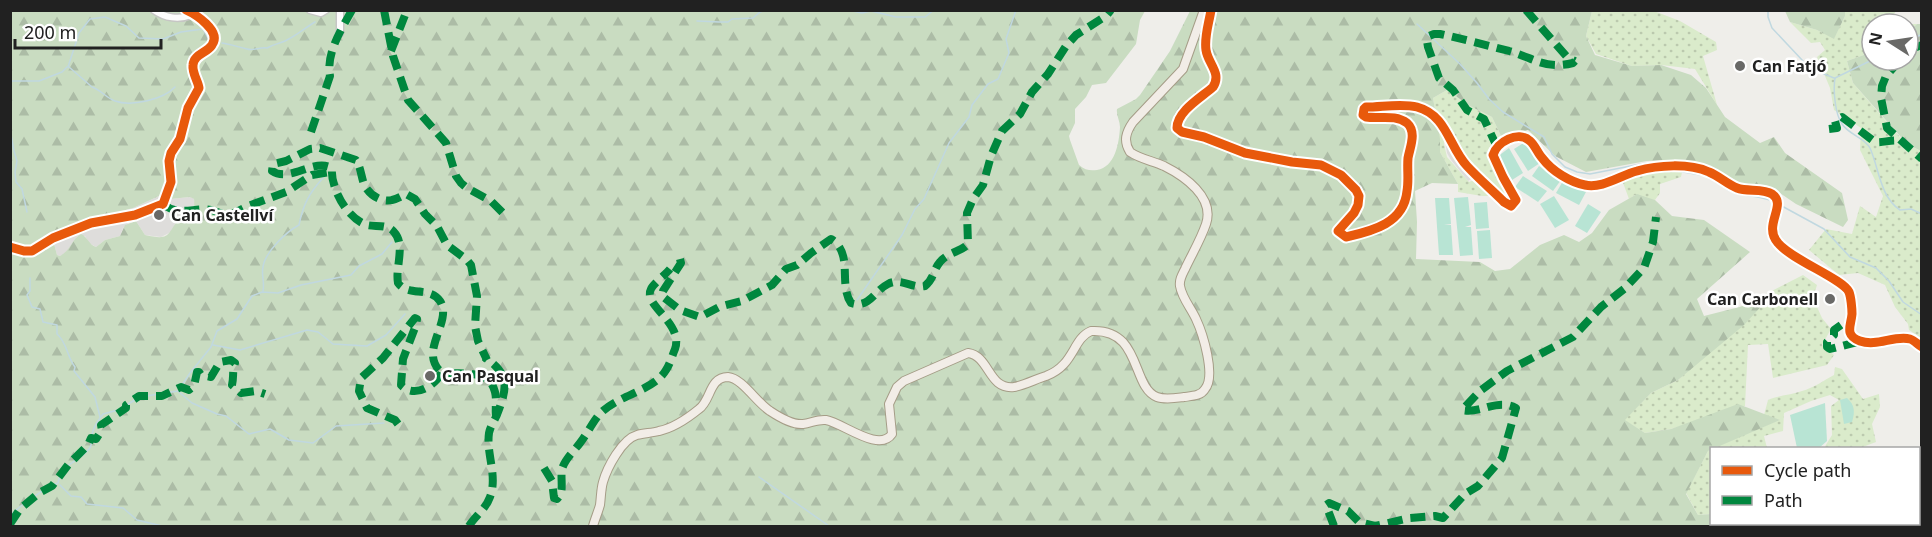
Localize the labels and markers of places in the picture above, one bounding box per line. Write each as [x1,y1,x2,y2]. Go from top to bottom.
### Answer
place label: Can Fatjó [1752,55,1827,77]
marker: Can Fatjó [1733,59,1747,73]
place label: Can Castellví [171,204,274,226]
marker: Can Castellví [152,208,166,222]
place label: Can Carbonell [1707,288,1818,310]
marker: Can Carbonell [1823,292,1837,306]
place label: Can Pasqual [442,365,539,387]
marker: Can Pasqual [423,369,437,383]

